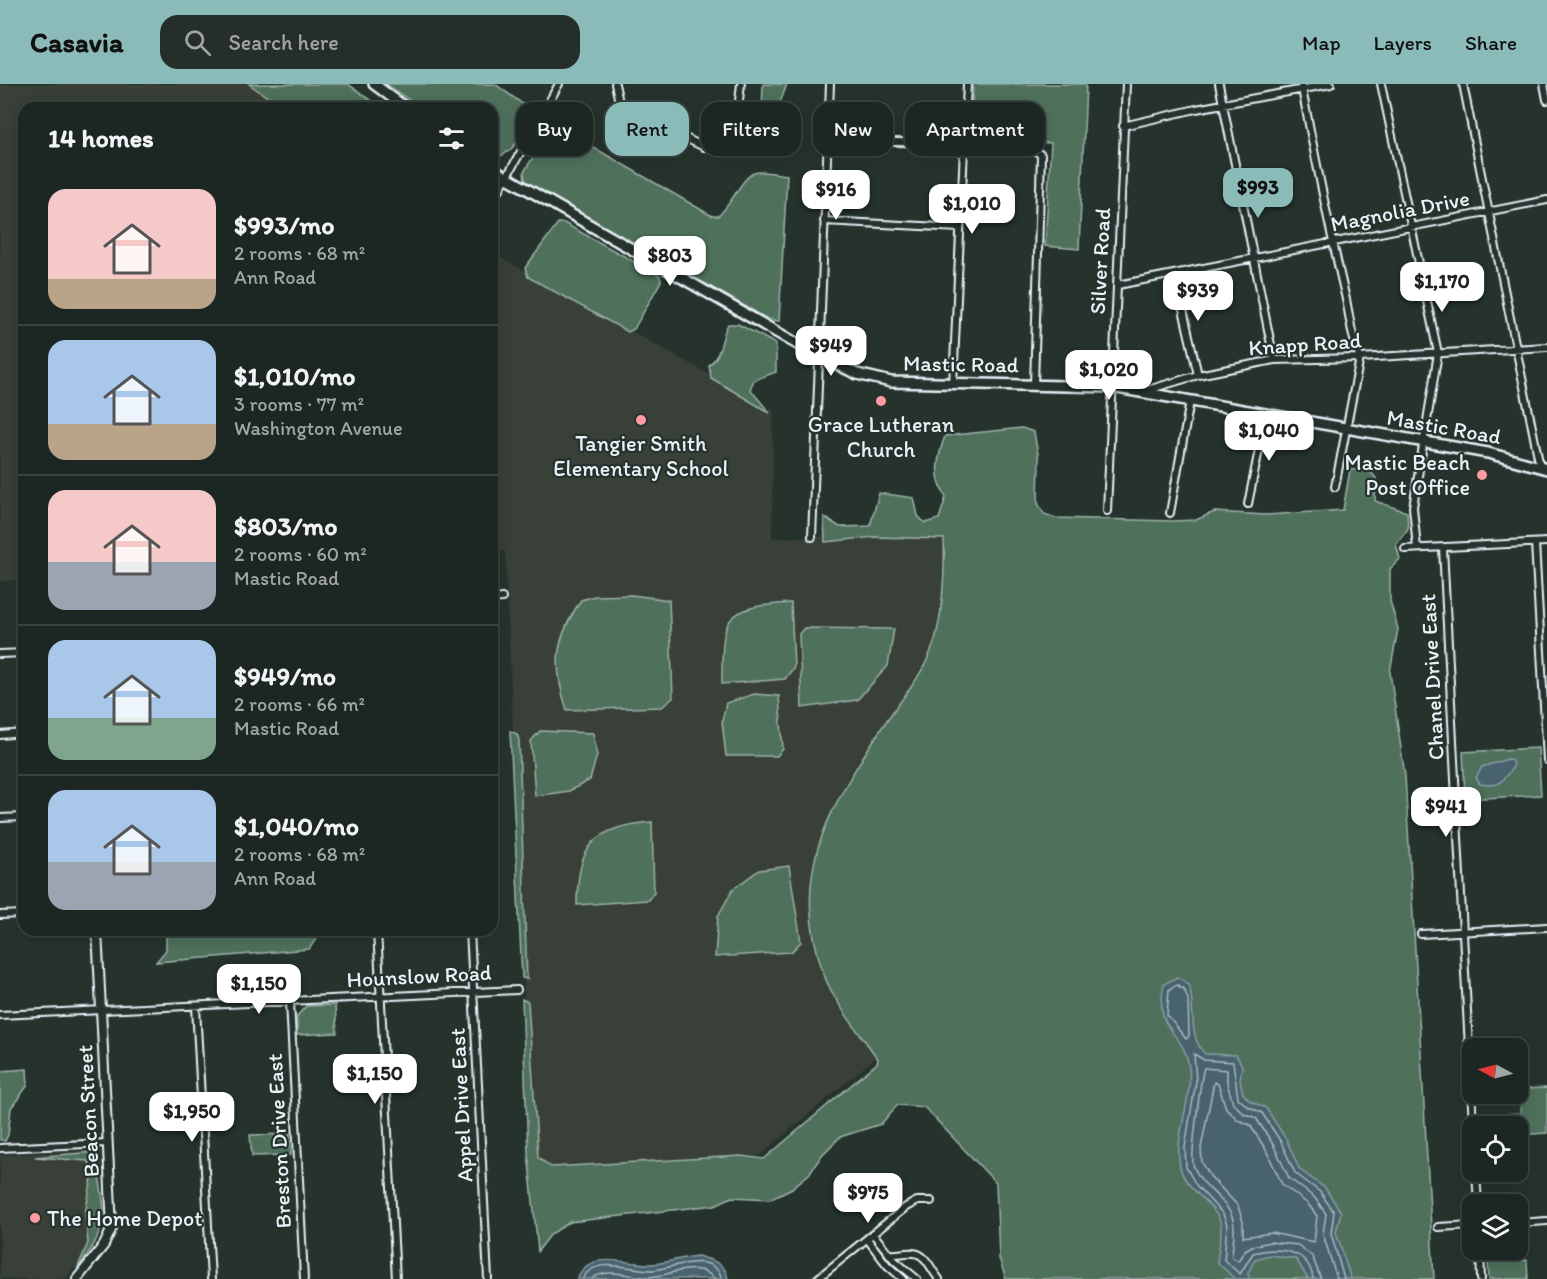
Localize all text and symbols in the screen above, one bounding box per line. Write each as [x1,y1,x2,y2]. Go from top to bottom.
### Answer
search box [160,15,580,69]
text: Casavia [30,25,124,59]
icon: search [181,26,214,59]
text: Search here [229,29,339,56]
text: Map [1302,30,1341,55]
text: Layers [1374,30,1432,55]
text: Share [1465,30,1517,55]
chip: Buy [516,102,593,156]
chip: Rent [605,102,689,156]
chip: Filters [701,102,801,156]
chip: New [813,102,893,156]
chip: Apartment [905,102,1045,156]
text: 14 homes [48,122,154,154]
icon: filters [435,122,468,155]
pin: $993 [1222,168,1294,219]
pin: $916 [800,170,872,221]
text: $993 [1237,175,1279,199]
text: $916 [816,177,856,201]
pin: $1,010 [923,184,1021,235]
street label: Magnolia Drive [1328,184,1472,238]
text: $1,010 [943,191,1001,215]
street label: Silver Road [1084,207,1116,315]
text: $993/mo [234,209,335,241]
icon: home [96,213,168,285]
pin: $803 [634,236,706,287]
text: 2 rooms · 68 m² [234,241,365,265]
text: $803 [648,243,692,267]
pin: $1,170 [1393,262,1491,313]
text: Ann Road [234,265,316,289]
text: $1,170 [1414,269,1470,293]
pin: $939 [1162,271,1234,322]
text: $939 [1177,278,1219,302]
pin: $949 [795,326,867,377]
street label: Knapp Road [1247,327,1363,361]
text: $949 [809,333,853,357]
street label: Mastic Road [903,349,1019,379]
pin: $1,020 [1060,350,1158,401]
text: $1,020 [1079,357,1139,381]
text: $1,010/mo [234,360,356,392]
icon: home [96,364,168,436]
text: 3 rooms · 77 m² [234,392,364,416]
marker: Grace Lutheran Church [874,394,888,408]
street label: Mastic Road [1385,404,1503,450]
place label: Grace Lutheran Church [808,411,955,463]
pin: $1,040 [1220,411,1318,462]
marker: Tangier Smith Elementary School [634,413,648,427]
text: Washington Avenue [234,416,403,440]
text: $1,040 [1239,418,1299,442]
place label: Tangier Smith Elementary School [553,430,729,482]
place label: Mastic Beach Post Office [1344,449,1470,501]
marker: Mastic Beach Post Office [1475,468,1489,482]
text: $803/mo [234,510,338,542]
icon: home [96,514,168,586]
text: 2 rooms · 60 m² [234,542,367,566]
text: Mastic Road [234,566,339,590]
street label: Chanel Drive East [1414,593,1450,761]
text: $949/mo [234,660,336,692]
icon: home [96,664,168,736]
text: 2 rooms · 66 m² [234,692,365,716]
text: Mastic Road [234,716,339,740]
pin: $941 [1410,787,1482,838]
text: $941 [1425,794,1467,818]
text: $1,040/mo [234,810,359,842]
icon: home [96,814,168,886]
text: 2 rooms · 68 m² [234,842,365,866]
text: Ann Road [234,866,316,890]
street label: Hounslow Road [346,959,492,993]
pin: $1,150 [210,964,308,1015]
text: $1,150 [231,971,287,995]
street label: Appel Drive East [443,1027,479,1183]
north arrow [1462,1038,1528,1104]
map controls [1462,1038,1528,1260]
street label: Beacon Street [71,1044,105,1178]
street label: Breston Drive East [261,1053,297,1229]
pin: $1,150 [326,1054,424,1105]
text: $1,150 [347,1061,403,1085]
pin: $1,950 [143,1092,241,1143]
text: $1,950 [163,1099,221,1123]
button: locate [1462,1116,1528,1182]
pin: $975 [832,1173,904,1224]
text: $975 [847,1180,889,1204]
button: layers [1462,1194,1528,1260]
place label: The Home Depot [47,1205,202,1232]
marker: The Home Depot [28,1211,42,1225]

